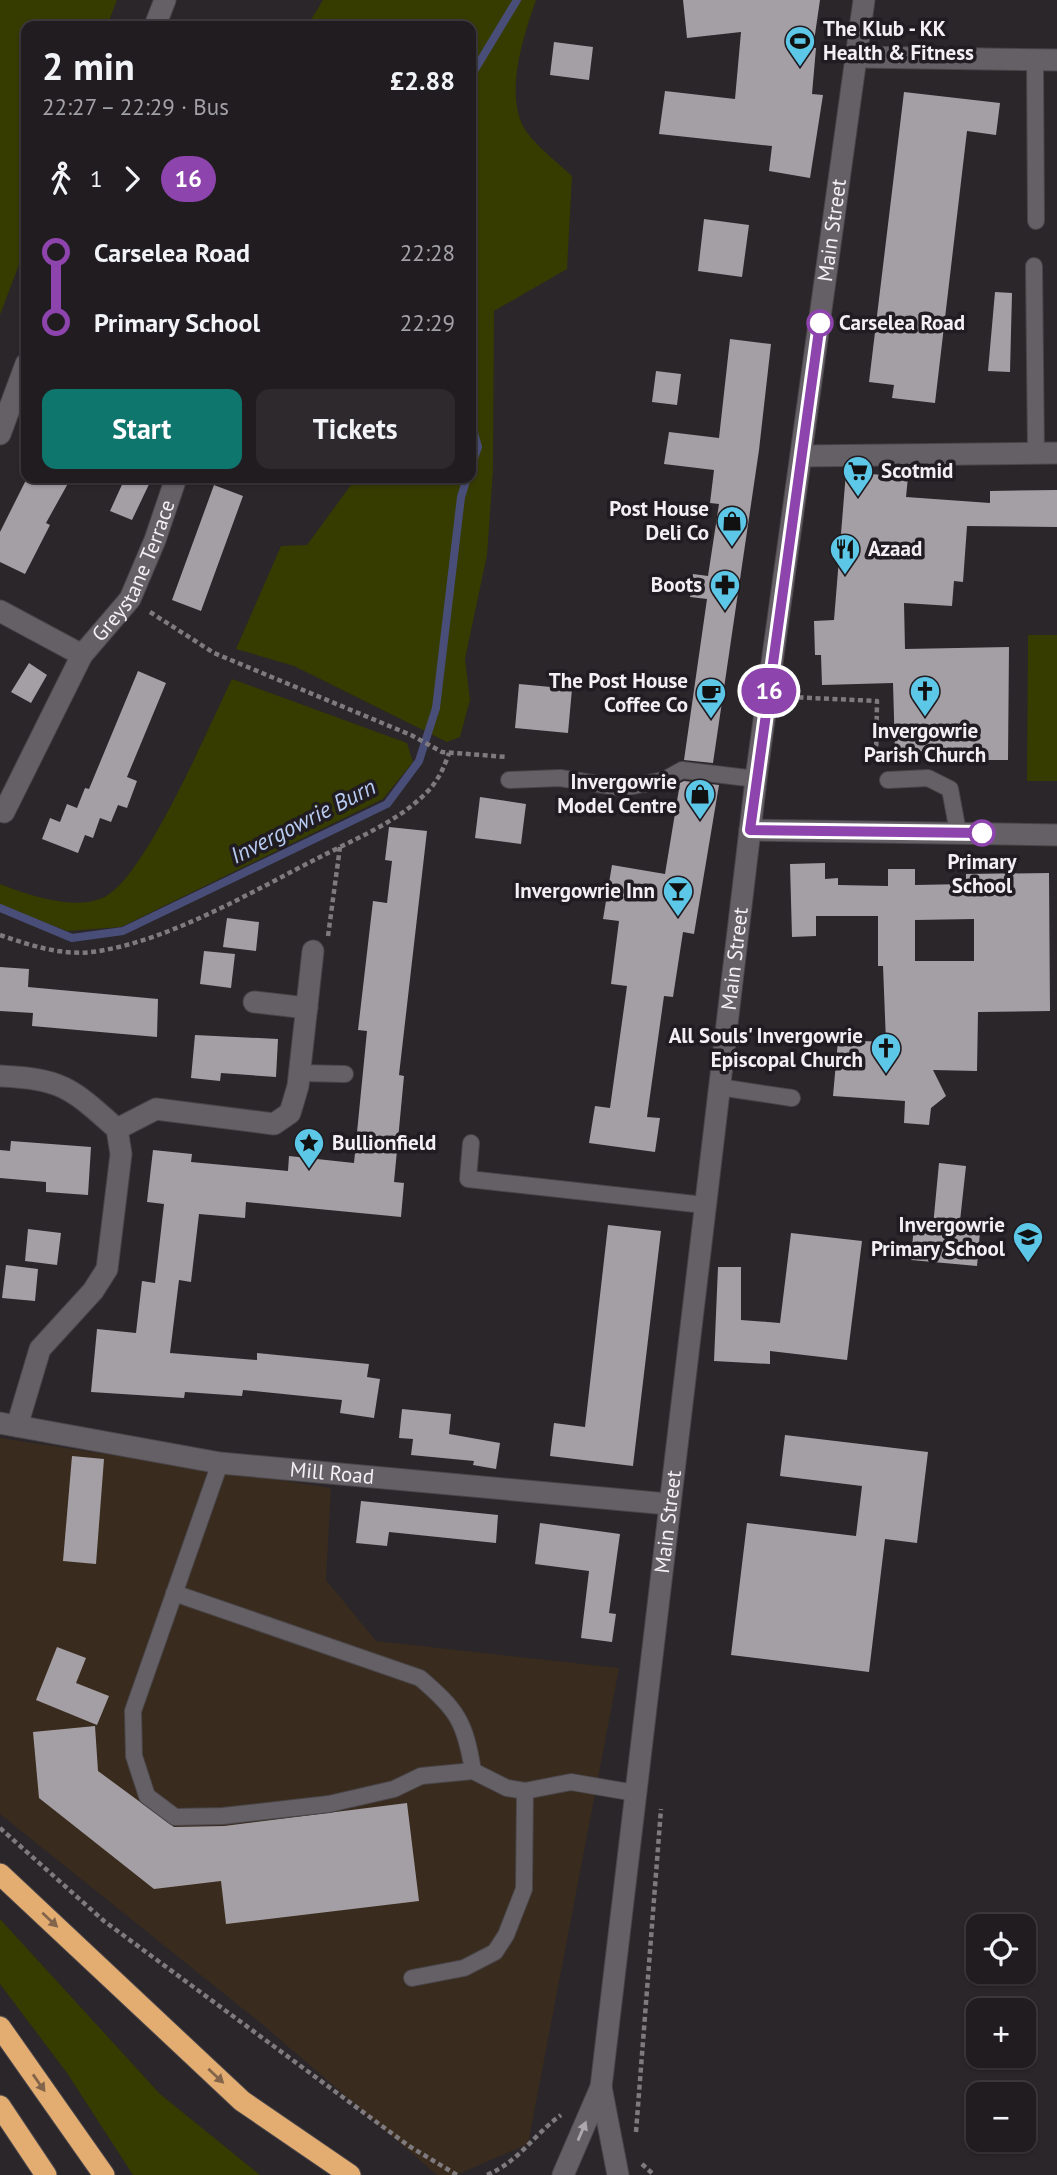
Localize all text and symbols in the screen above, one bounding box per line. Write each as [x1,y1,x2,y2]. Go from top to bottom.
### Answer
place label: The Klub - KK Health & Fitness [823,15,974,66]
sports icon: The Klub - KK Health & Fitness [783,24,817,68]
text: 2 min [42,41,135,90]
text: £2.88 [390,64,455,97]
text: 22:27 – 22:29 · Bus [42,92,229,121]
icon: walk [42,160,80,198]
icon: forward [113,160,151,198]
text: 16 [175,163,202,194]
text: 1 [90,164,103,193]
street label: Main Street [811,177,852,283]
text: Carselea Road [94,236,250,269]
text: 22:28 [400,238,455,267]
text: Primary School [94,306,260,339]
text: 22:29 [400,308,455,337]
place label: Carselea Road [839,309,965,336]
marker: Carselea Road [807,310,833,336]
button: Start [42,389,242,469]
button: Tickets [256,389,455,469]
supermarket icon: Scotmid [841,454,875,498]
place label: Scotmid [881,457,953,484]
place label: Post House Deli Co [609,495,709,546]
street label: Greystane Terrace [86,496,181,647]
shop icon: Post House Deli Co [715,504,749,548]
restaurant icon: Azaad [828,532,862,576]
place label: Azaad [868,535,922,562]
pharmacy icon: Boots [708,568,742,612]
place label: Boots [651,571,702,598]
place label: The Post House Coffee Co [549,667,688,718]
line badge: 16 [738,668,800,714]
church icon: Invergowrie Parish Church [908,674,942,718]
text: 16 [755,675,783,706]
cafe icon: The Post House Coffee Co [694,676,728,720]
place label: Invergowrie Parish Church [864,717,986,768]
place label: Invergowrie Model Centre [557,768,677,819]
water label: Invergowrie Burn [225,771,380,870]
shop icon: Invergowrie Model Centre [683,777,717,821]
marker: Primary School [969,820,995,846]
place label: Primary School [947,848,1018,899]
bar icon: Invergowrie Inn [661,874,695,918]
place label: Invergowrie Inn [514,877,655,904]
street label: Main Street [715,906,754,1012]
place label: All Souls' Invergowrie Episcopal Church [669,1022,863,1073]
church icon: All Souls' Invergowrie Episcopal Church [869,1031,903,1075]
place icon: Bullionfield [292,1126,326,1170]
place label: Bullionfield [332,1129,436,1156]
place label: Invergowrie Primary School [871,1211,1006,1262]
school or university icon: Invergowrie Primary School [1011,1220,1045,1264]
street label: Mill Road [289,1455,375,1490]
street label: Main Street [648,1469,687,1575]
one-way arrow [42,1912,59,1929]
map controls [966,1914,1036,2152]
button: locate [966,1914,1036,1984]
button: + [966,1998,1036,2068]
one-way arrow [207,2068,224,2084]
one-way arrow [32,2074,46,2092]
button: − [966,2082,1036,2152]
one-way arrow [576,2121,588,2141]

